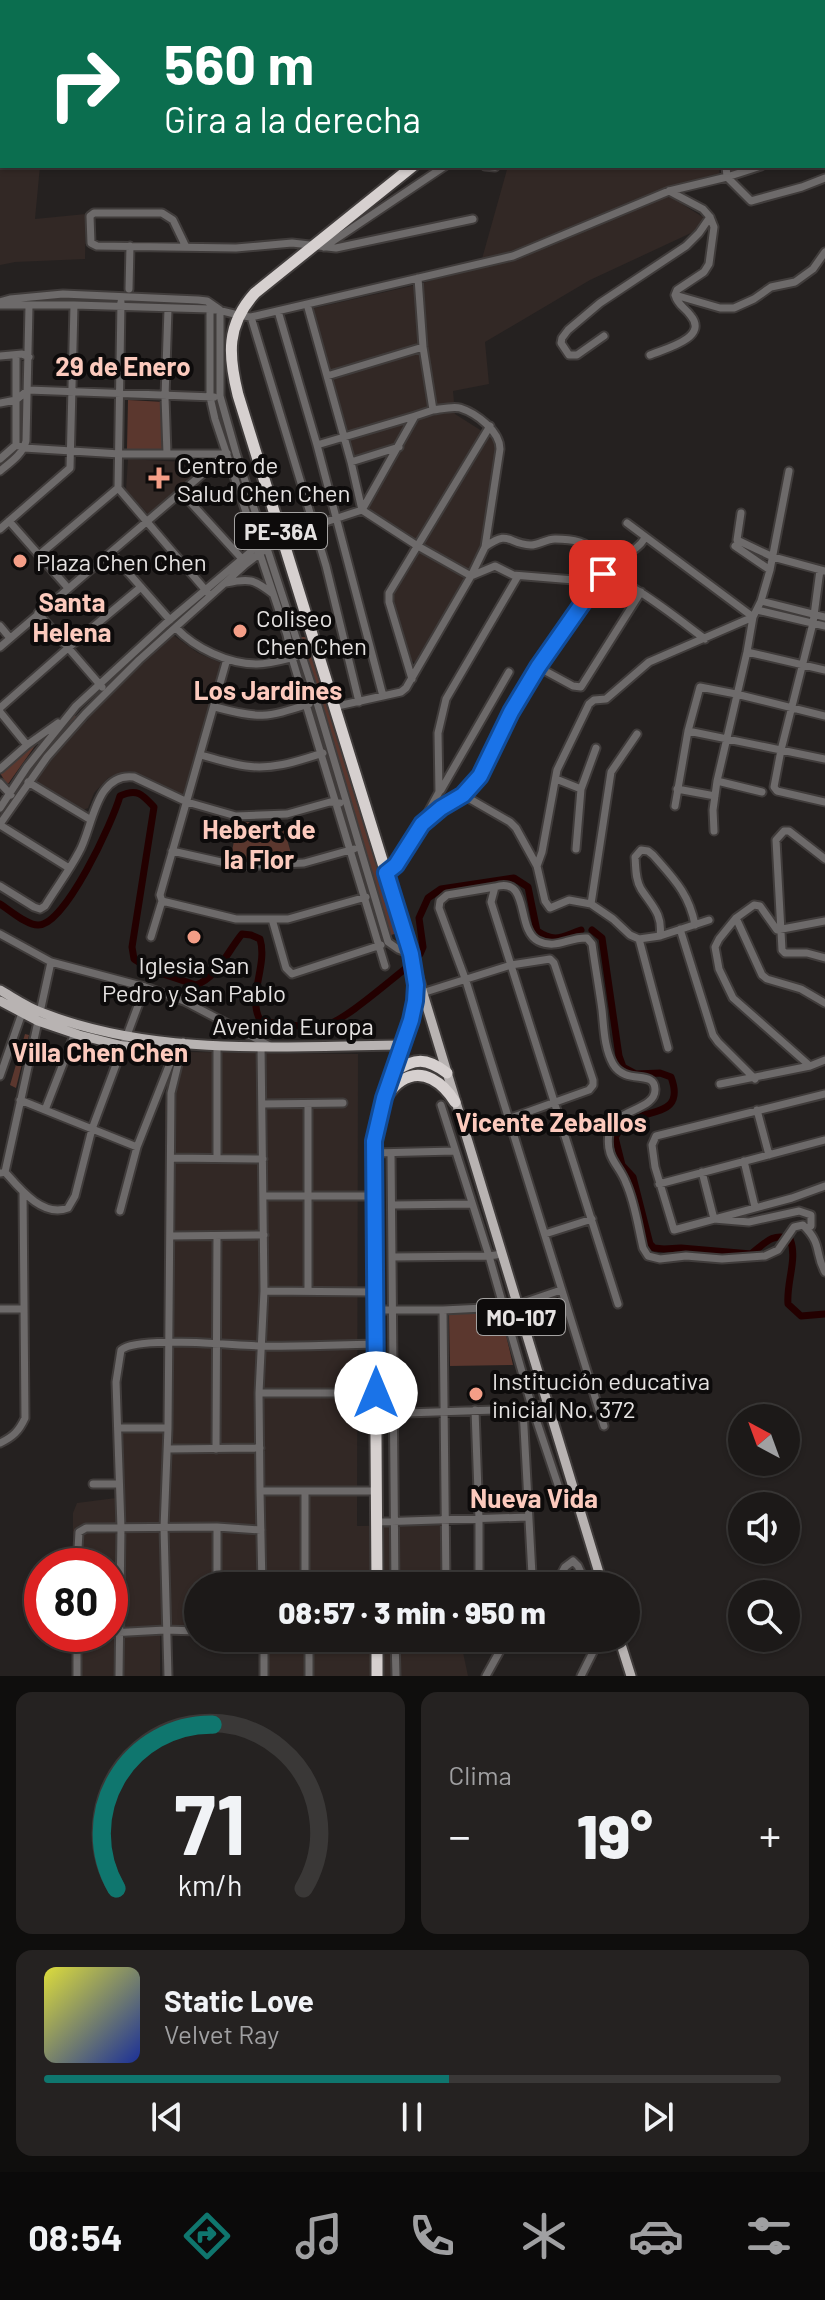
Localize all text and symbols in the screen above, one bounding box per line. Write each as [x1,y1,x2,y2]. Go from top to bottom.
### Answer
text: 560 m [164,29,314,96]
icon: right [32,32,136,136]
text: Gira a la derecha [164,97,421,140]
district label: 29 de Enero [55,350,191,381]
place label: Centro de Salud Chen Chen [177,450,350,507]
marker: Centro de Salud Chen Chen [148,467,170,489]
road number: PE-36A [235,513,327,549]
pin [569,540,637,608]
place label: Plaza Chen Chen [36,547,207,576]
marker: Plaza Chen Chen [11,552,29,570]
icon: arrive [581,552,625,596]
district label: Santa Helena [32,586,112,647]
place label: Coliseo Chen Chen [256,603,367,660]
marker: Coliseo Chen Chen [231,622,249,640]
district label: Los Jardines [194,674,342,705]
district label: Hebert de la Flor [202,813,316,874]
marker: Iglesia San Pedro y San Pablo [185,928,203,946]
place label: Iglesia San Pedro y San Pablo [102,950,286,1007]
street label: Avenida Europa [212,1011,374,1040]
district label: Villa Chen Chen [12,1036,188,1067]
district label: Vicente Zeballos [455,1106,647,1137]
road number: MO-107 [477,1299,565,1335]
position arrow [334,1351,418,1435]
place label: Institución educativa inicial No. 372 [492,1366,710,1423]
marker: Institución educativa inicial No. 372 [467,1385,485,1403]
north arrow [728,1404,800,1476]
map controls [728,1404,800,1652]
district label: Nueva Vida [470,1482,598,1513]
button: sound [728,1492,800,1564]
speed limit sign: 80 [24,1548,128,1652]
button: search [728,1580,800,1652]
text: 08:57 · 3 min · 950 m [278,1594,546,1630]
text: Clima [449,1759,512,1790]
text: 71 [175,1772,246,1872]
text: 19° [577,1799,653,1871]
text: − [449,1808,471,1861]
text: + [759,1808,781,1861]
text: km/h [178,1867,243,1902]
text: Static Love [164,1982,314,2018]
text: Velvet Ray [164,2018,279,2049]
icon: previous [145,2095,189,2139]
icon: pause [390,2095,434,2139]
icon: next [636,2095,680,2139]
icon: directions [179,2208,235,2264]
icon: music [291,2208,347,2264]
icon: phone [404,2208,460,2264]
icon: climate [516,2208,572,2264]
icon: car [628,2208,684,2264]
icon: filters [741,2208,797,2264]
text: 08:54 [28,2215,122,2258]

